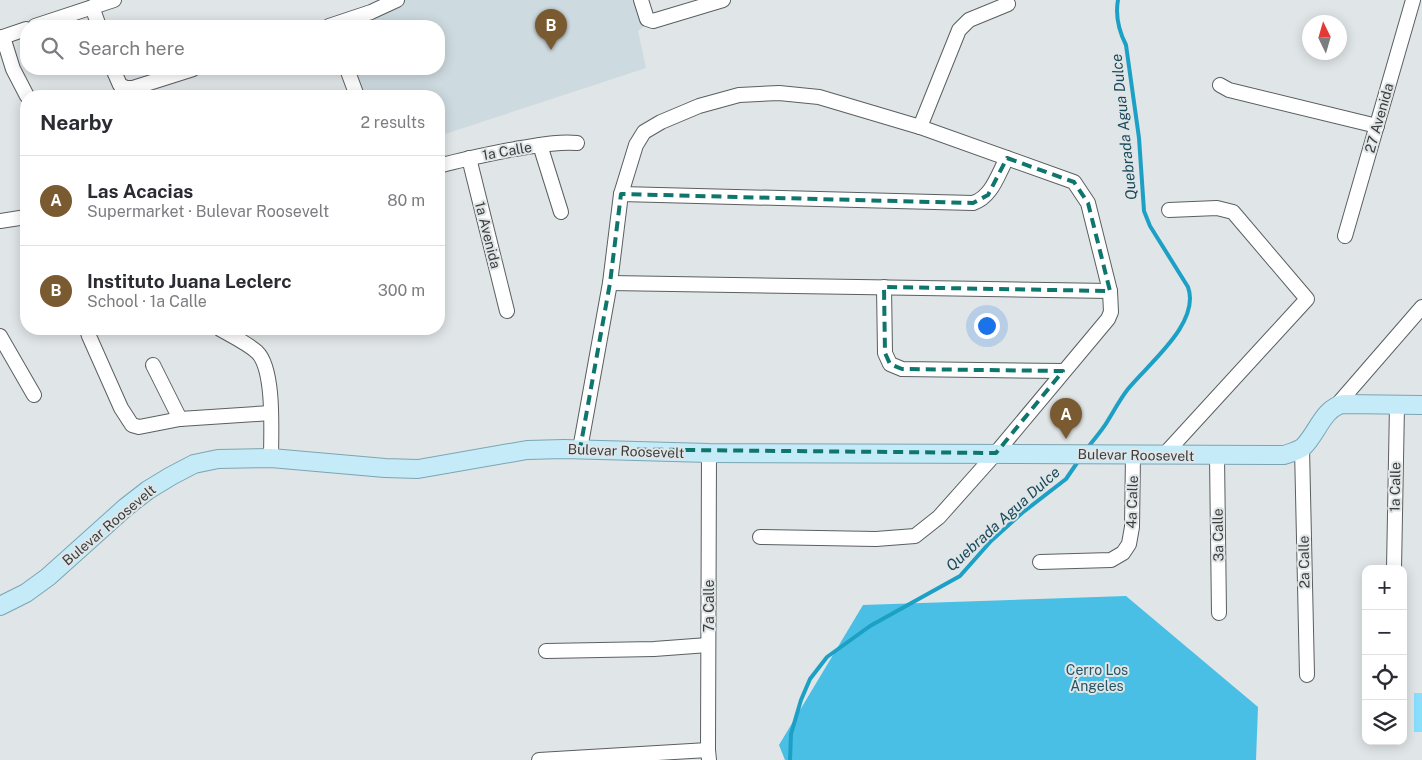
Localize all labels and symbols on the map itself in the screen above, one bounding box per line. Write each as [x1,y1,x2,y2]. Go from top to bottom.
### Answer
pin: B [535,9,567,50]
north arrow [1302,15,1347,60]
water label: Quebrada Agua Dulce [1107,53,1140,201]
street label: 27 Avenida [1361,81,1397,155]
street label: 1a Calle [481,139,533,163]
street label: 1a Avenida [472,200,504,270]
your location [974,313,1000,339]
pin: A [1050,398,1082,439]
street label: Bulevar Roosevelt [567,441,685,461]
street label: Bulevar Roosevelt [1078,446,1194,464]
street label: 1a Calle [1387,462,1403,512]
water label: Quebrada Agua Dulce [942,463,1063,574]
street label: 4a Calle [1123,475,1141,529]
street label: Bulevar Roosevelt [59,481,159,569]
street label: 3a Calle [1210,508,1226,562]
street label: 2a Calle [1296,535,1312,588]
street label: 7a Calle [701,580,717,632]
park label: Cerro Los Ángeles [1066,662,1128,694]

